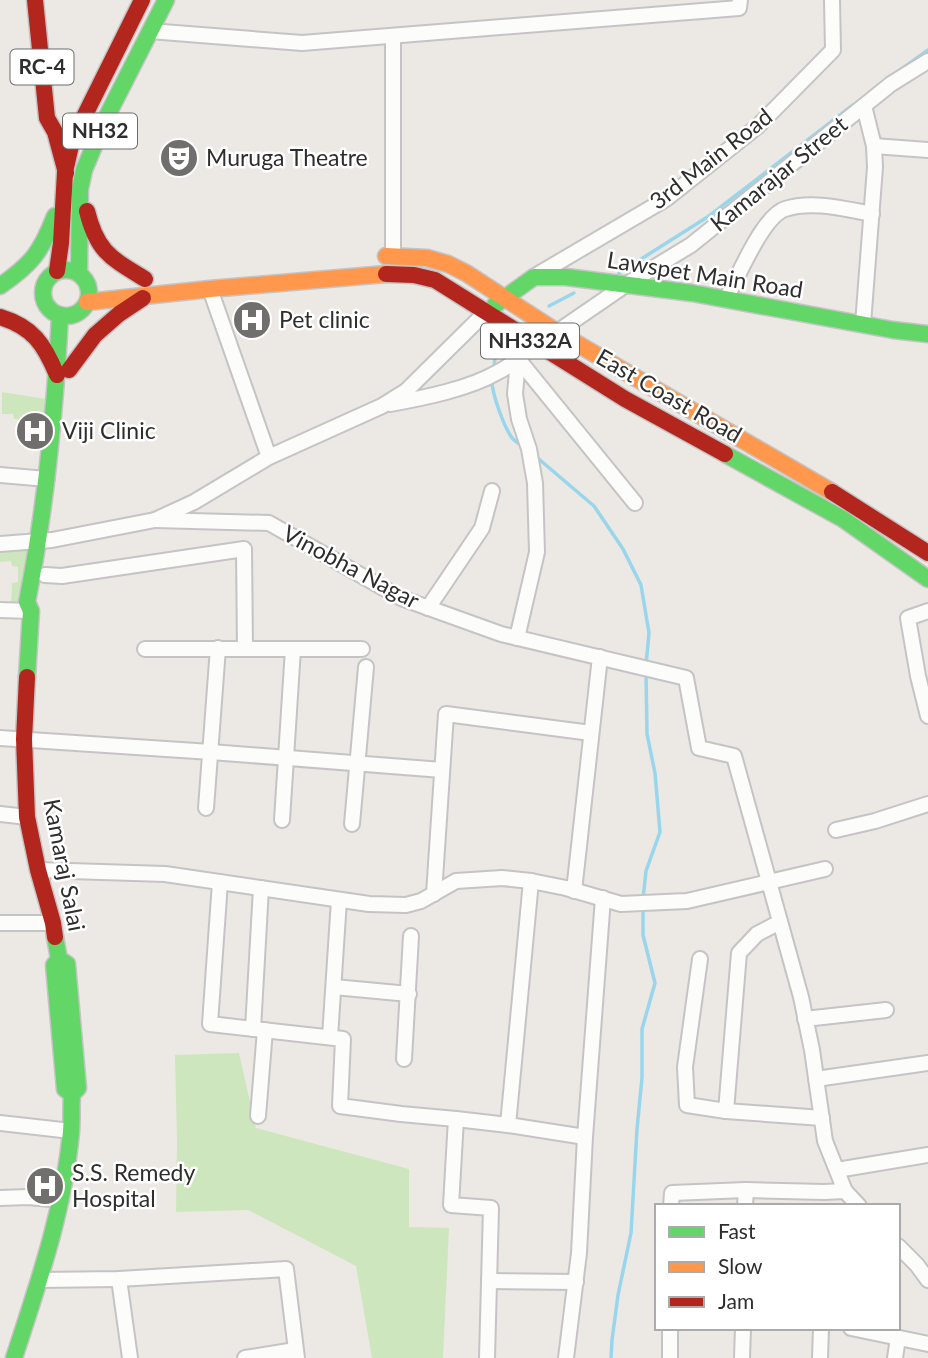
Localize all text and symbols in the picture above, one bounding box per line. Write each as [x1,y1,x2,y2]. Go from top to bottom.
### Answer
road number: RC-4 [10,50,74,84]
street label: 3rd Main Road [644,102,777,215]
street label: Kamarajar Street [704,109,853,237]
road number: NH32 [63,114,137,148]
theatre icon: Muruga Theatre [158,137,200,179]
place label: Muruga Theatre [206,143,368,171]
street label: Lawspet Main Road [605,245,805,303]
hospital icon: Pet clinic [231,299,273,341]
place label: Pet clinic [279,305,370,333]
road number: NH332A [481,324,579,358]
street label: East Coast Road [592,342,747,448]
hospital icon: Viji Clinic [14,410,56,452]
place label: Viji Clinic [62,416,156,444]
street label: Vinobha Nagar [278,518,425,614]
street label: Kamaraj Salai [38,796,92,933]
place label: S.S. Remedy Hospital [72,1158,195,1212]
hospital icon: S.S. Remedy Hospital [24,1165,66,1207]
legend [655,1204,900,1330]
text: Fast [718,1218,756,1243]
text: Slow [718,1253,763,1278]
text: Jam [718,1288,754,1313]

